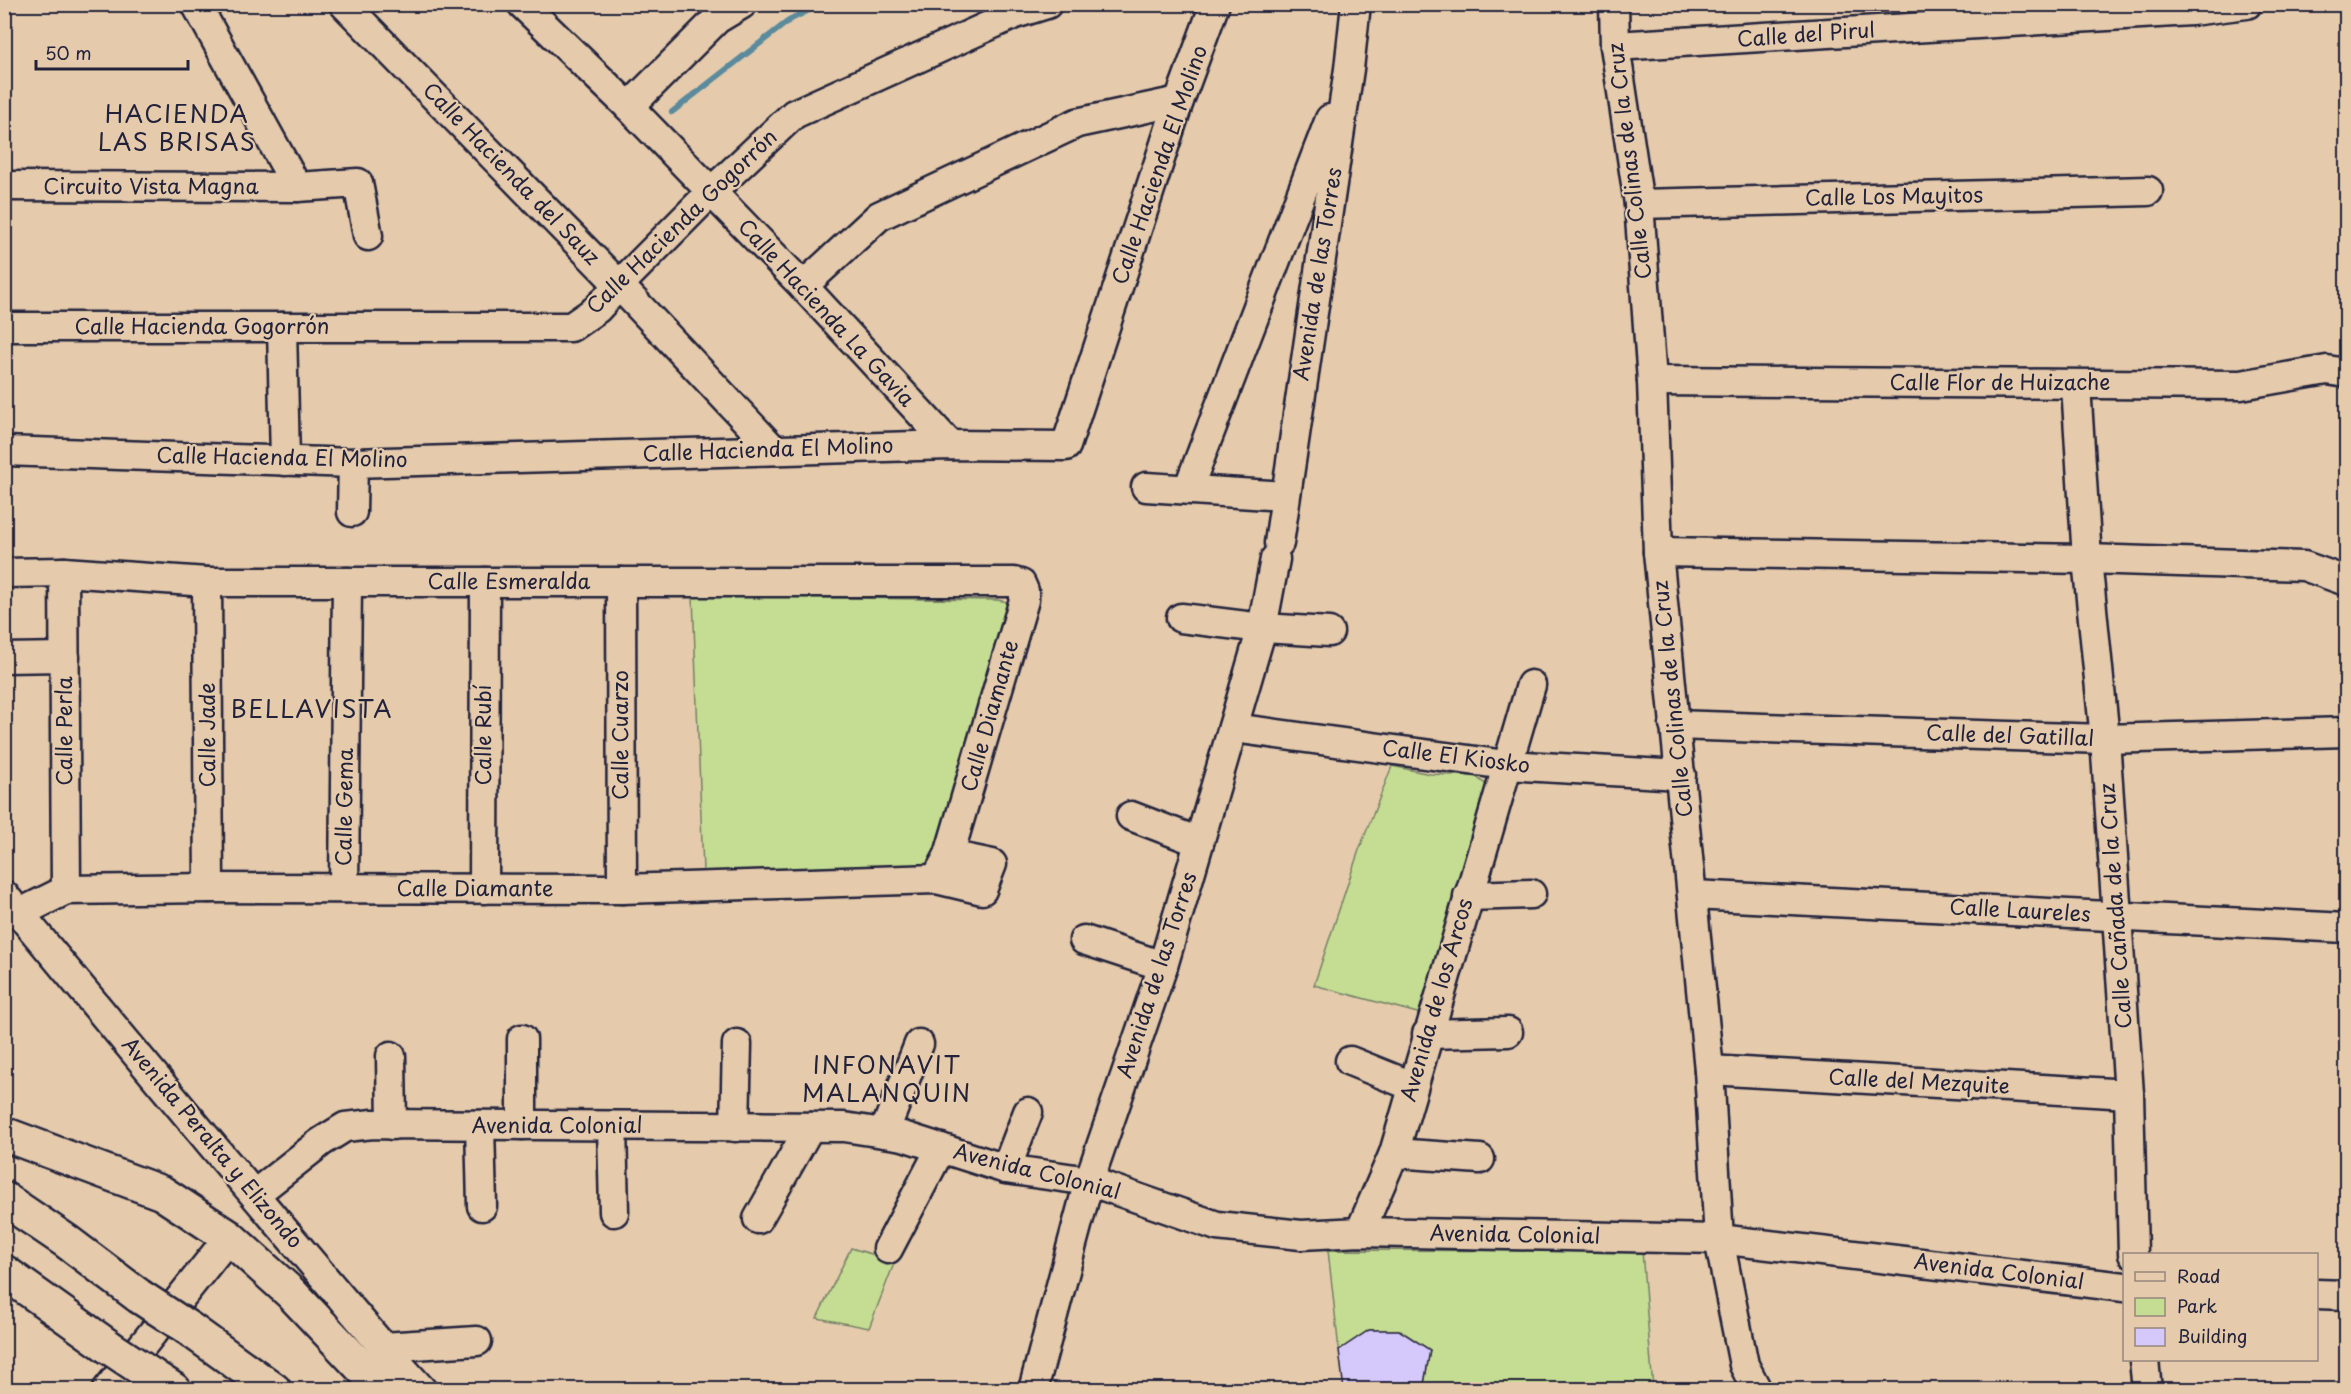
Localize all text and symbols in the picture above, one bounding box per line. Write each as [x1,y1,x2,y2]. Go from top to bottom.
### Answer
street label: Calle del Pirul [1736,12,1876,54]
scale bar [36,33,188,71]
text: 50 m [45,39,92,66]
street label: Calle Hacienda El Molino [1102,40,1214,288]
street label: Calle Colinas de la Cruz [1598,41,1658,281]
street label: Calle Hacienda del Sauz [416,74,609,271]
district label: HACIENDA LAS BRISAS [98,95,256,159]
street label: Calle Hacienda Gogorrón [578,120,783,321]
street label: Avenida de las Torres [1283,165,1349,382]
street label: Circuito Vista Magna [43,169,260,201]
street label: Calle Los Mayitos [1805,177,1983,213]
street label: Calle Hacienda La Gavia [732,210,924,413]
street label: Calle Hacienda Gogorrón [74,309,330,341]
street label: Calle Flor de Huizache [1890,365,2110,397]
street label: Calle Hacienda El Molino [642,428,894,468]
street label: Calle Hacienda El Molino [156,438,408,474]
street label: Calle Esmeralda [428,564,591,596]
street label: Calle Colinas de la Cruz [1643,579,1699,819]
street label: Calle Diamante [951,636,1025,795]
street label: Calle Cuarzo [603,670,635,800]
street label: Calle Perla [47,675,79,786]
street label: Calle Jade [190,683,222,787]
street label: Calle Rubí [466,685,498,785]
district label: BELLAVISTA [231,690,393,726]
street label: Calle del Gatillal [1926,715,2095,753]
street label: Calle El Kiosko [1381,730,1532,780]
street label: Calle Gema [326,748,360,866]
street label: Calle Cañada de la Cruz [2089,782,2139,1030]
street label: Avenida de las Torres [1107,867,1204,1082]
street label: Calle Diamante [397,871,553,903]
street label: Calle Laureles [1949,889,2092,929]
street label: Avenida de los Arcos [1391,894,1479,1105]
street label: Avenida Peralta y Elizondo [115,1029,312,1254]
district label: INFONAVIT MALANQUIN [802,1046,972,1110]
street label: Calle del Mezquite [1828,1059,2011,1101]
street label: Avenida Colonial [471,1108,643,1140]
street label: Avenida Colonial [951,1134,1124,1206]
street label: Avenida Colonial [1429,1216,1601,1250]
street label: Avenida Colonial [1912,1244,2086,1296]
legend [2123,1253,2318,1361]
text: Road [2177,1262,2221,1289]
text: Park [2177,1292,2217,1319]
text: Building [2177,1322,2247,1349]

